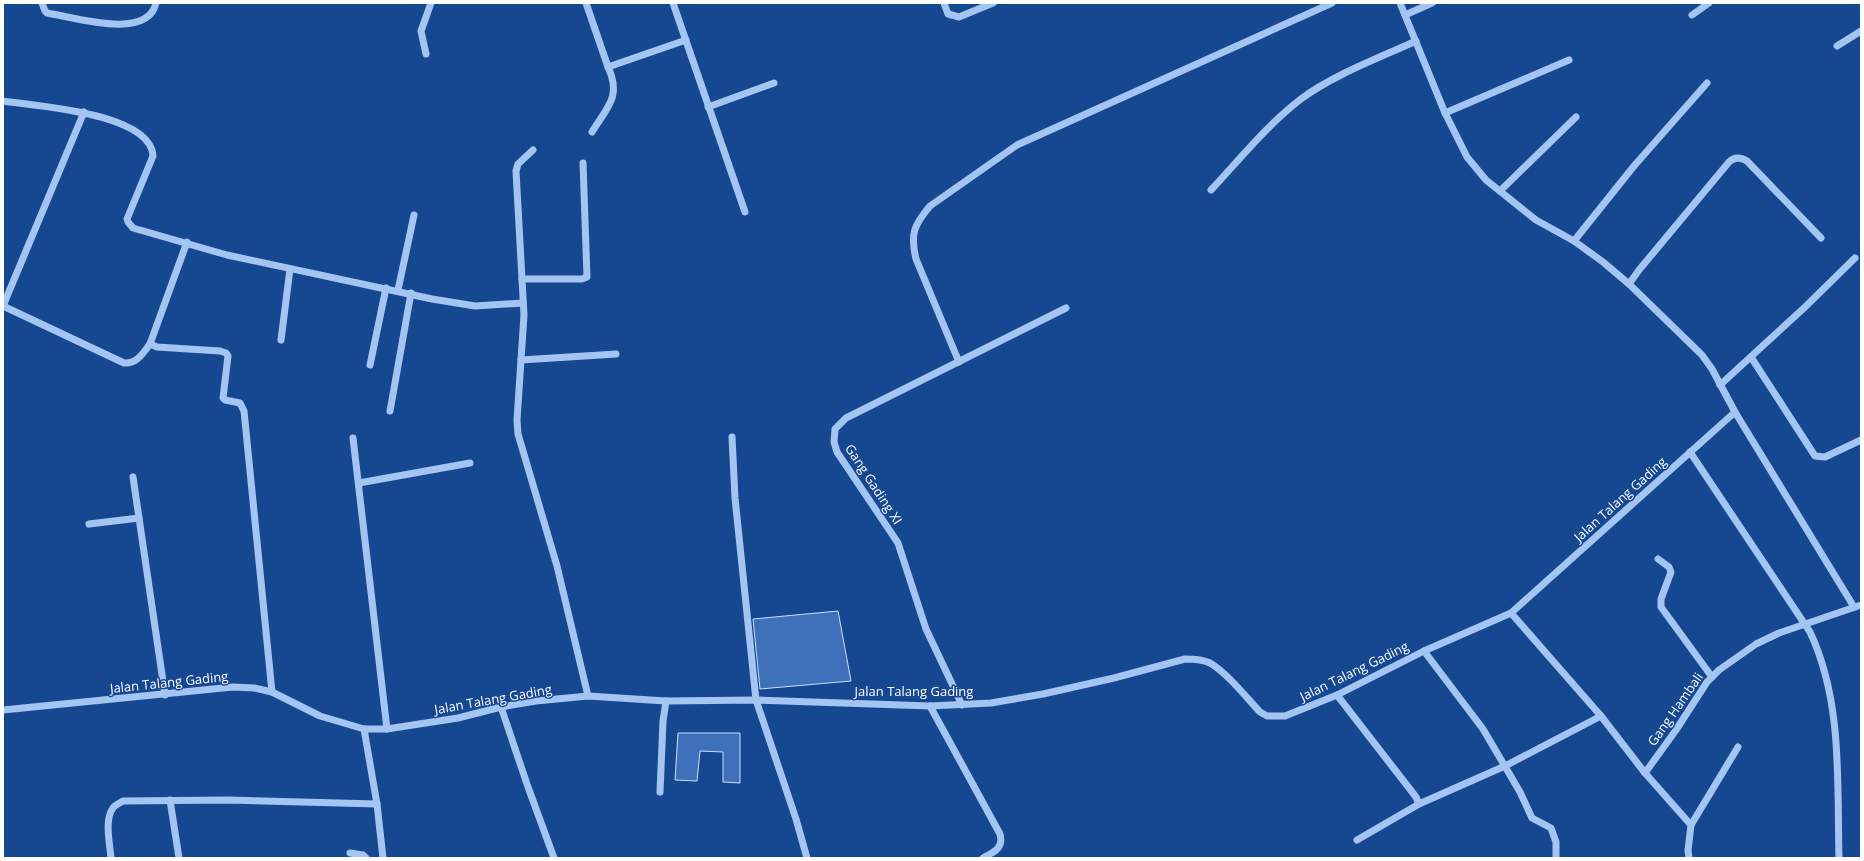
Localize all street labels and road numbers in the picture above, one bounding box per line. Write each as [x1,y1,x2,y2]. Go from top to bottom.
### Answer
street label: Gang Gading XI [841,440,907,528]
street label: Jalan Talang Gading [1568,453,1670,547]
street label: Jalan Talang Gading [1295,637,1411,706]
street label: Jalan Talang Gading [107,667,229,697]
street label: Gang Hambali [1643,669,1707,749]
street label: Jalan Talang Gading [431,680,553,719]
street label: Jalan Talang Gading [853,682,973,700]

